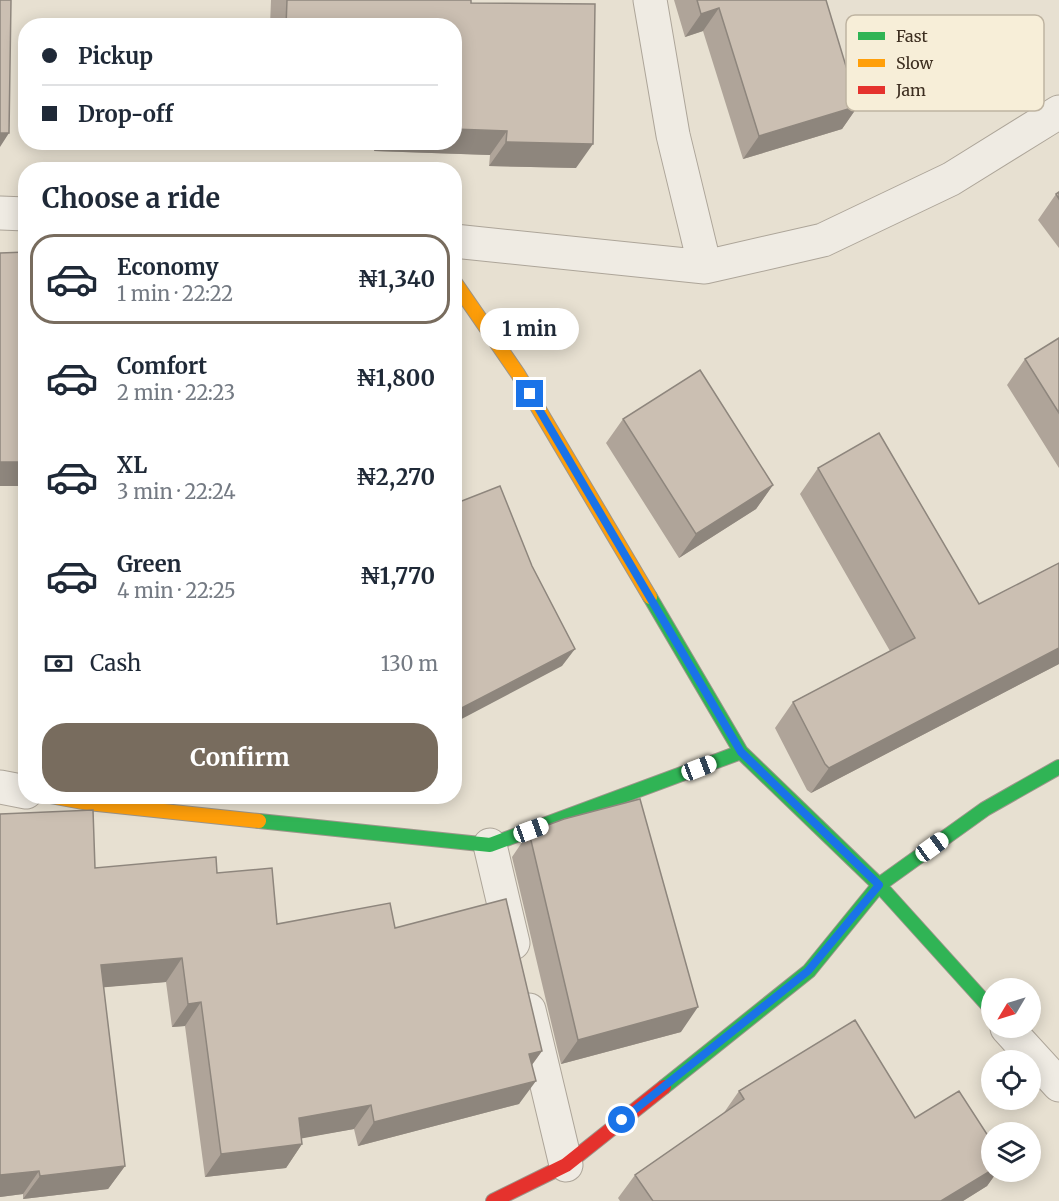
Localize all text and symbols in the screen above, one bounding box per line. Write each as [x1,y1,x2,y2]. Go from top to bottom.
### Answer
legend [846,15,1044,111]
text: Fast [896,26,929,46]
text: Pickup [78,42,153,70]
text: Slow [896,53,934,73]
text: Jam [895,80,926,100]
text: Drop-off [78,100,173,128]
text: Choose a ride [42,181,220,215]
icon: car [45,252,99,306]
text: Economy [117,253,218,281]
text: ₦1,340 [358,265,435,293]
text: 1 min · 22:22 [117,281,233,306]
callout: 1 min [480,307,580,349]
text: 1 min [502,316,557,341]
icon: car [45,351,99,405]
text: Comfort [117,352,207,380]
text: ₦1,800 [356,364,435,392]
text: 2 min · 22:23 [117,380,235,405]
route end [516,380,543,407]
icon: car [45,450,99,504]
text: XL [117,451,147,479]
text: ₦2,270 [356,463,435,491]
text: 3 min · 22:24 [117,479,236,504]
icon: car [45,549,99,603]
text: Green [117,550,181,578]
text: ₦1,770 [360,562,435,590]
text: 4 min · 22:25 [117,578,236,603]
icon: cash [42,647,75,680]
text: Cash [90,649,141,677]
text: 130 m [381,651,438,676]
button: Confirm [42,723,438,792]
car [679,753,719,783]
car [511,815,551,845]
car [912,829,952,865]
north arrow [981,978,1041,1038]
map controls [981,978,1041,1182]
button: locate [981,1050,1041,1110]
route start [608,1106,635,1133]
button: layers [981,1122,1041,1182]

